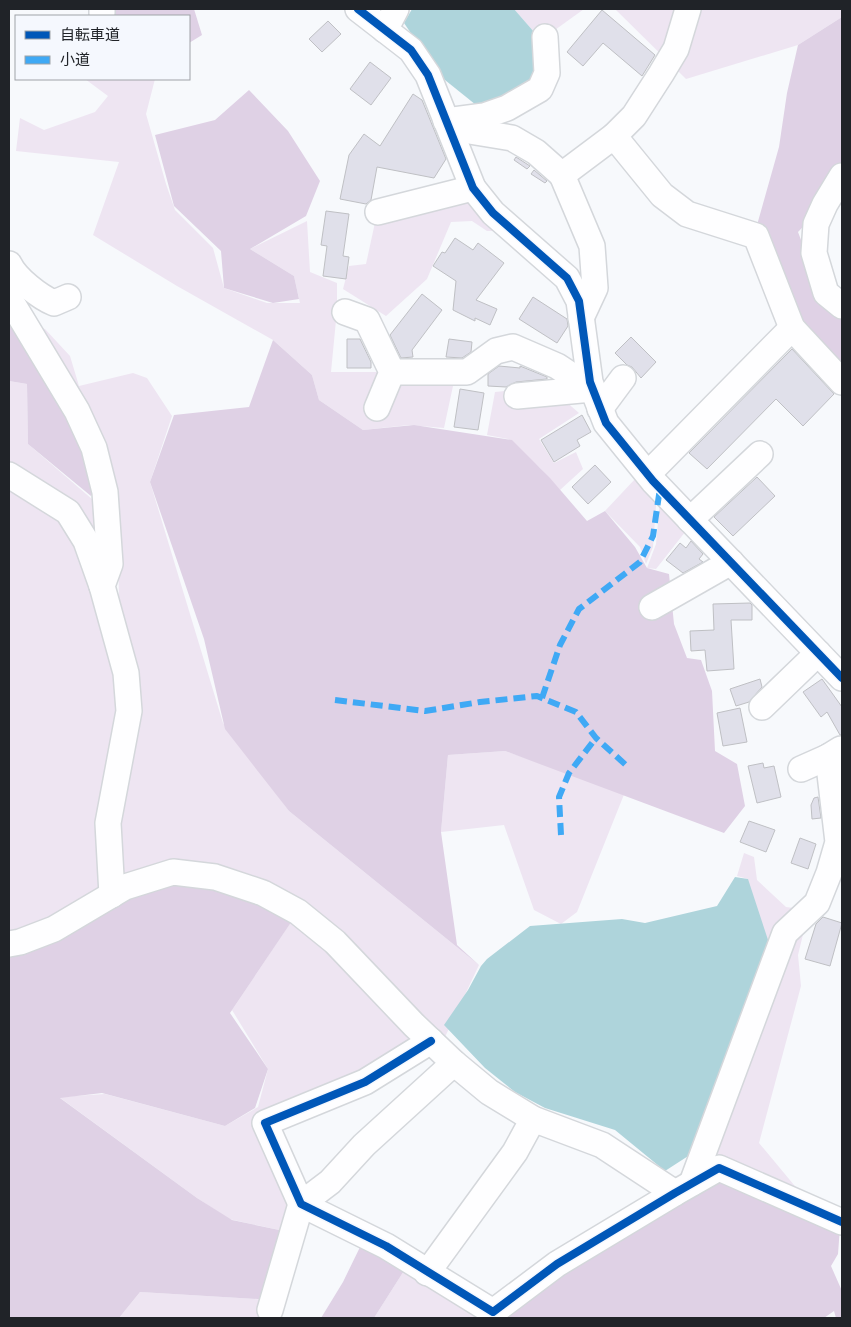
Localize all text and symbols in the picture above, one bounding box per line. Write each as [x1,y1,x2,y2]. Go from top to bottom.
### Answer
legend [15,15,190,80]
text: 自転車道 [60,26,120,44]
text: 小道 [60,51,90,69]

